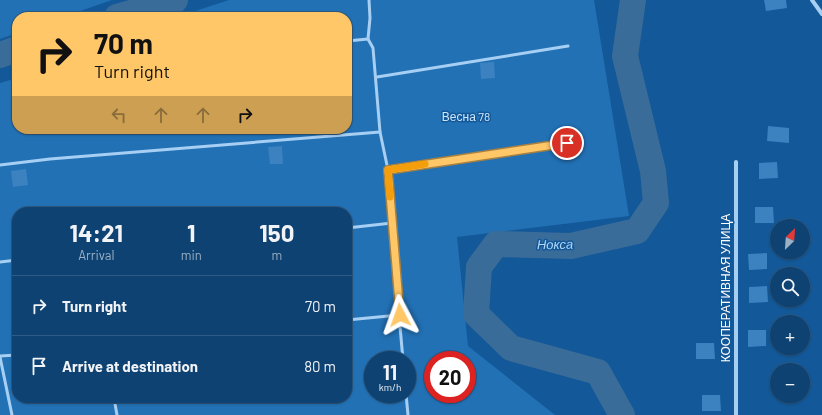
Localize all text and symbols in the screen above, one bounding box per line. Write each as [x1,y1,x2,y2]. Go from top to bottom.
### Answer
text: 70 m [94,26,153,60]
icon: right [28,28,80,80]
text: Turn right [94,60,170,82]
icon: left [108,104,130,126]
icon: ahead [150,104,172,126]
icon: ahead [192,104,214,126]
icon: right [234,104,256,126]
park label: Весна 78 [442,109,490,123]
pin [550,126,584,160]
icon: arrive [556,132,578,154]
street label: КООПЕРАТИВНАЯ УЛИЦА [718,214,733,362]
text: 14:21 [70,218,123,247]
text: 1 [187,218,195,247]
text: 150 [259,218,294,247]
north arrow [770,219,810,259]
map controls [770,219,810,403]
water label: Нокса [537,236,573,252]
text: Arrival [78,247,115,263]
text: min [181,247,202,263]
text: m [271,247,282,263]
button: search [770,267,810,307]
position arrow [379,294,421,336]
icon: right [28,295,50,317]
text: Turn right [62,297,127,315]
text: 70 m [305,297,336,315]
button: + [770,315,810,355]
speed limit sign: 20 [424,351,476,403]
icon: arrive [28,355,50,377]
text: Arrive at destination [62,357,198,375]
text: 80 m [304,357,336,375]
text: 11 [383,360,397,384]
button: − [770,363,810,403]
text: km/h [379,381,401,393]

